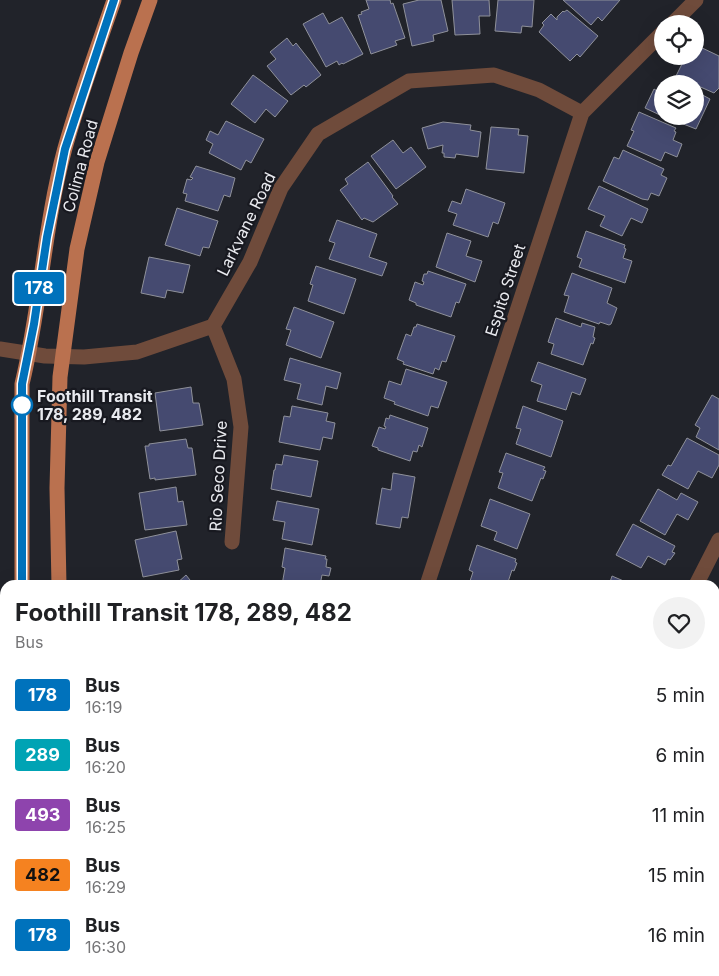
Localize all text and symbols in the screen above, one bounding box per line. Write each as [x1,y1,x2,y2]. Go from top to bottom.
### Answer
map controls [654,15,704,125]
button: locate [654,15,704,65]
button: layers [654,75,704,125]
street label: Colima Road [58,117,102,215]
street label: Larkvane Road [212,169,280,279]
street label: Espito Street [481,241,529,339]
line badge: 178 [10,272,68,304]
text: 178 [24,277,54,298]
place label: Foothill Transit 178, 289, 482 [37,386,153,424]
marker: Foothill Transit 178, 289, 482 [11,394,33,416]
street label: Rio Seco Drive [205,420,231,532]
button: heart [653,597,705,649]
text: Foothill Transit 178, 289, 482 [15,598,352,627]
text: Bus [15,632,43,652]
text: Bus [85,674,120,697]
text: 178 [28,684,57,705]
text: 5 min [656,684,705,707]
text: 16:19 [85,697,122,717]
text: Bus [85,734,120,757]
text: 289 [25,744,60,765]
text: 6 min [655,744,705,767]
text: 16:20 [85,757,126,777]
text: Bus [85,794,121,817]
text: 493 [25,804,60,825]
text: 11 min [652,804,705,827]
text: 16:25 [85,817,126,837]
text: Bus [85,854,120,877]
text: 482 [25,864,60,885]
text: 15 min [648,864,705,887]
text: 16:29 [85,877,126,897]
text: Bus [85,914,120,937]
text: 178 [28,924,57,945]
text: 16 min [648,924,705,947]
text: 16:30 [85,937,126,957]

